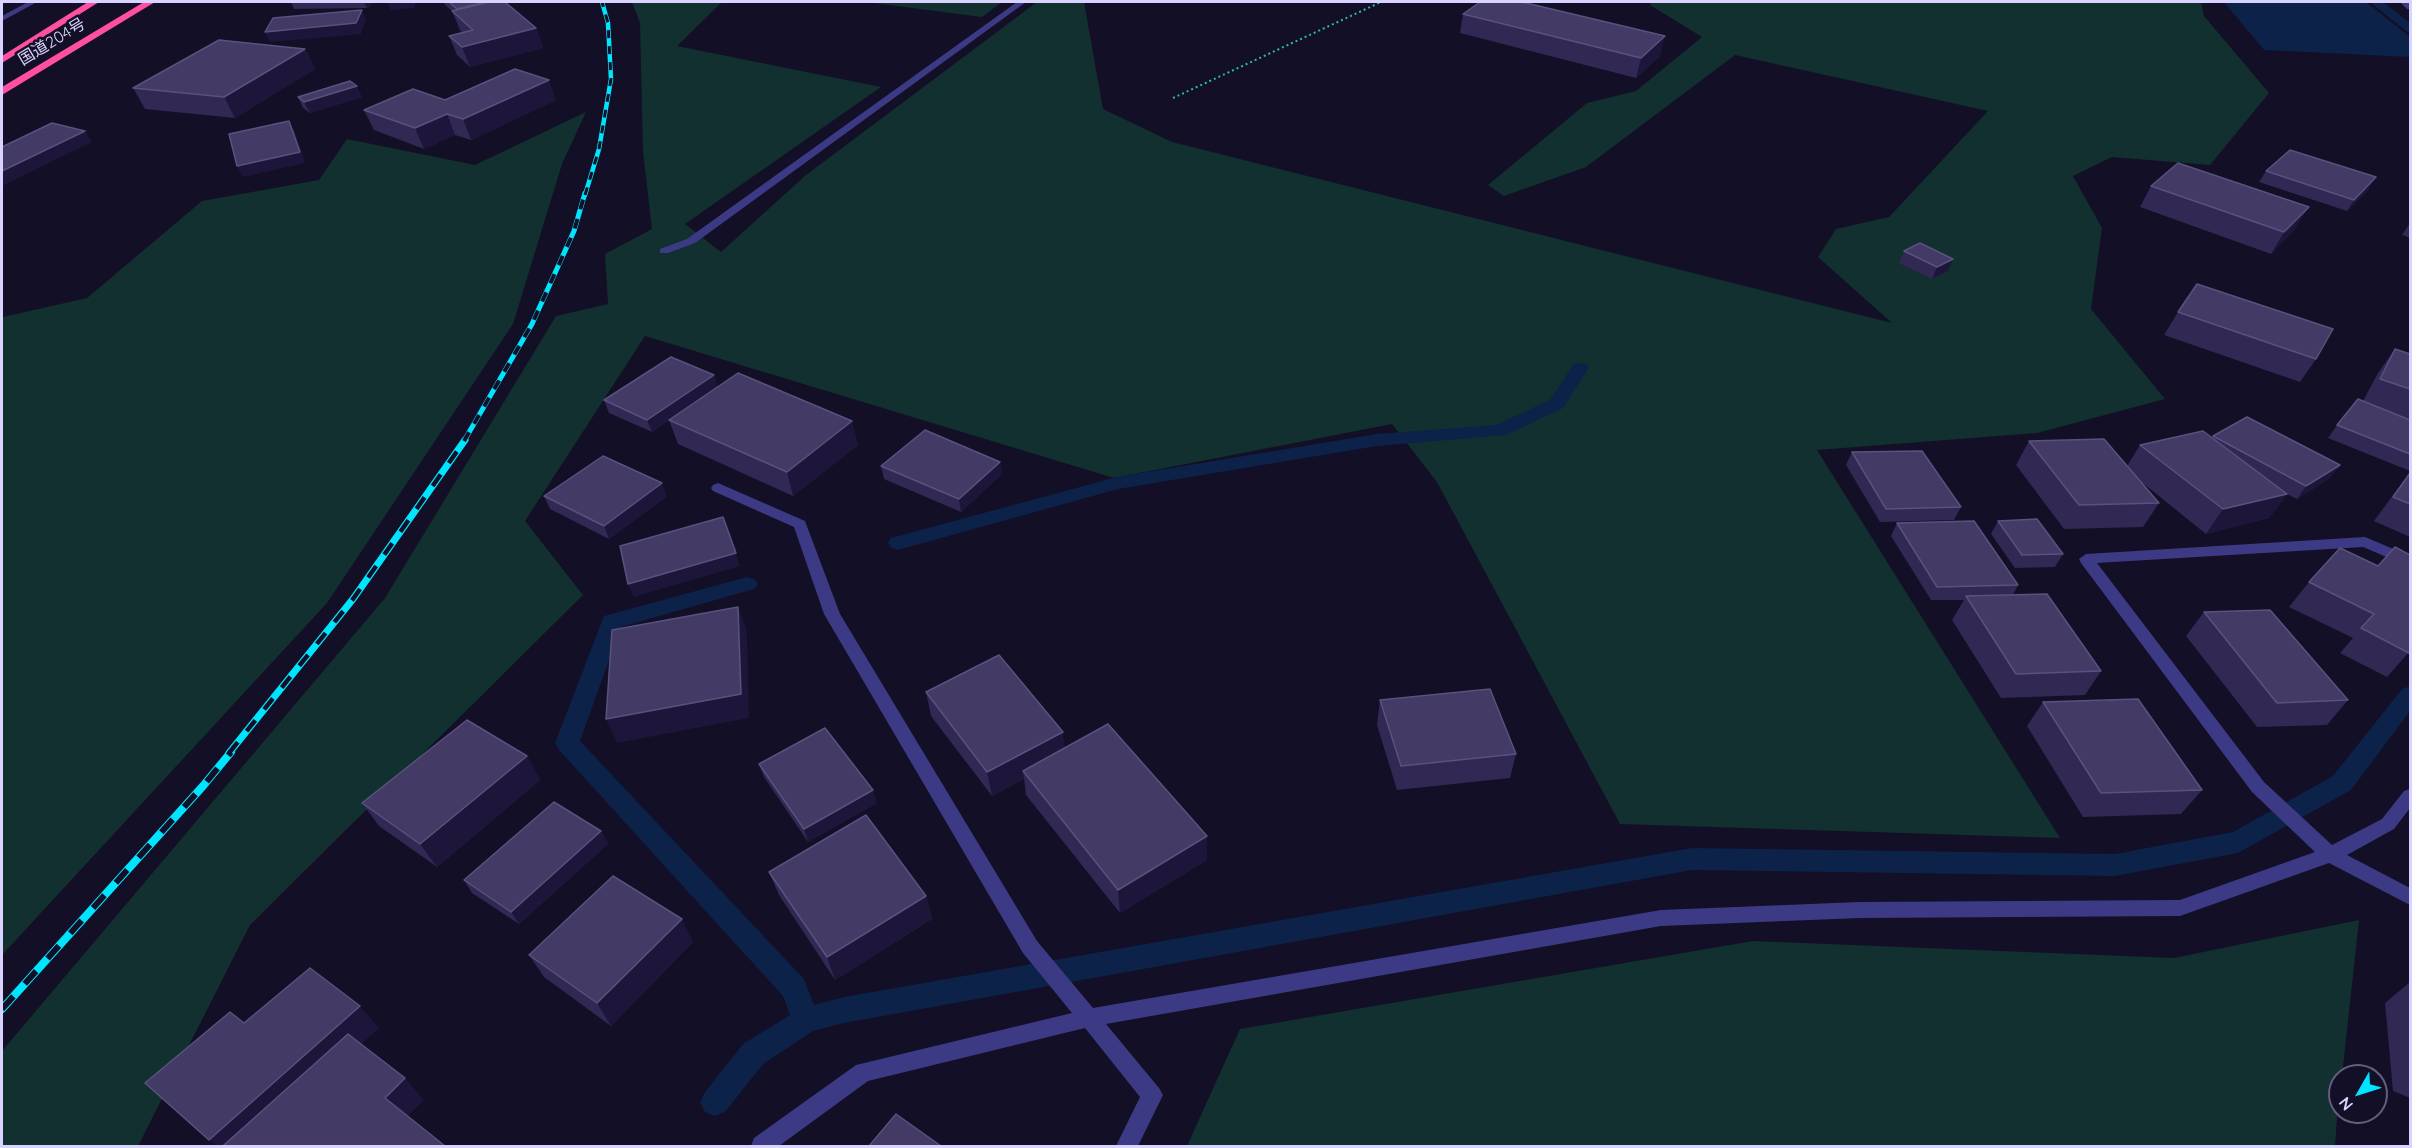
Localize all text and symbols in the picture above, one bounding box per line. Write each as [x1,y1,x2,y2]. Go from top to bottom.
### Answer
street label: 国道204号 [15,15,89,69]
north arrow [2328,1064,2388,1124]
text: N [2334,1093,2357,1115]

